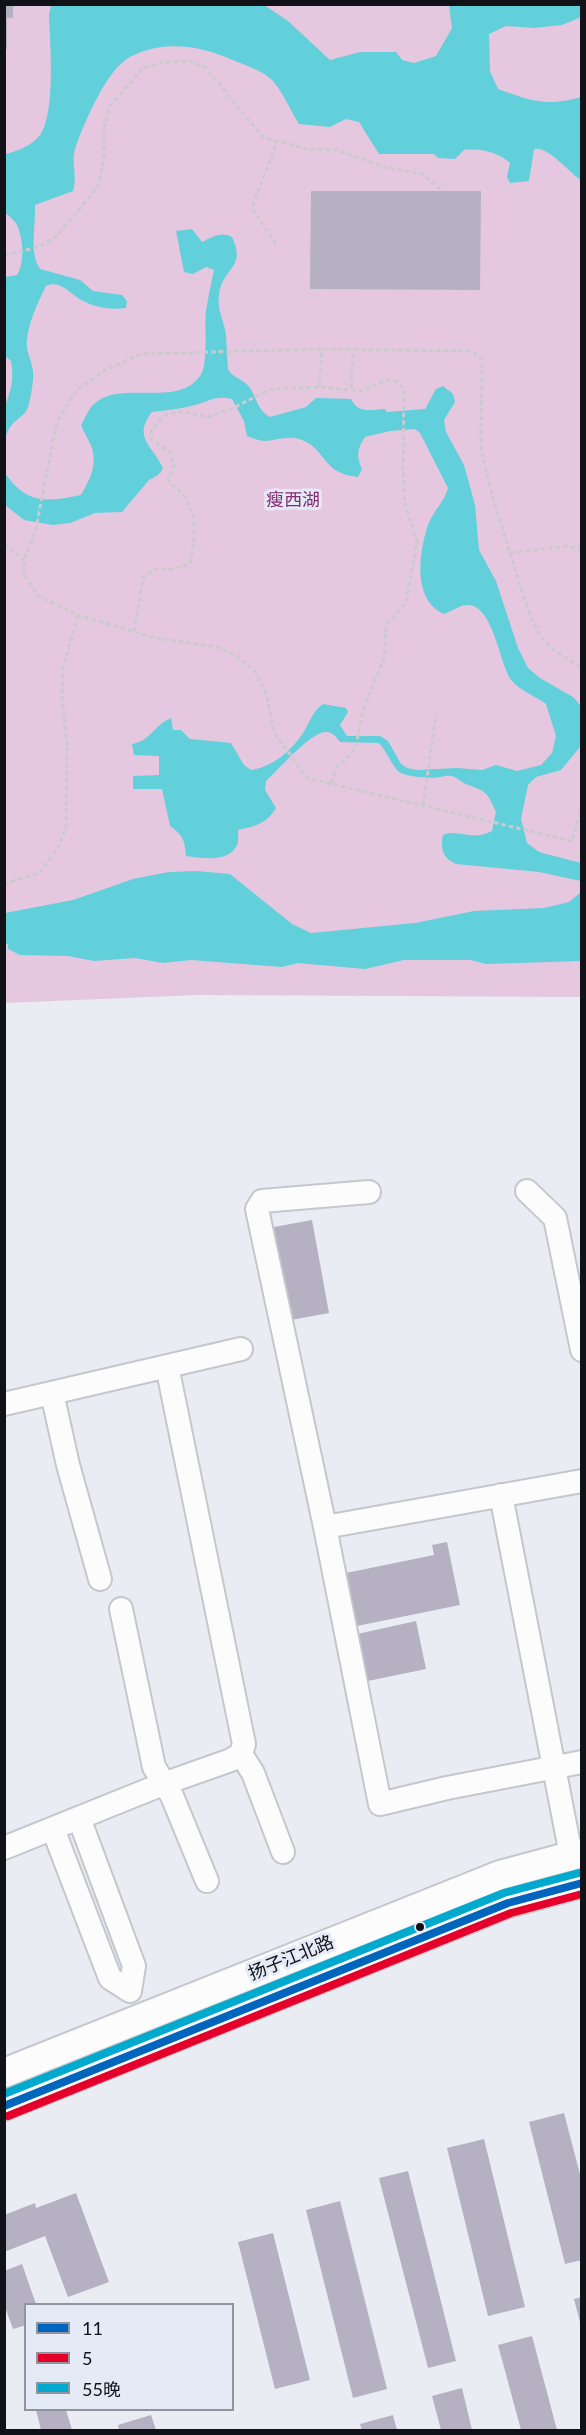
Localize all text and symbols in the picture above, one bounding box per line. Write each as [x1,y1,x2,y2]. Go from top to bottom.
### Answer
park label: 瘦西湖 [266,489,320,511]
unlabelled marker [414,1921,426,1933]
street label: 扬子江北路 [245,1931,337,1985]
legend [24,2303,234,2411]
text: 11 [82,2317,103,2339]
text: 5 [82,2347,92,2369]
text: 55晚 [82,2378,121,2400]

